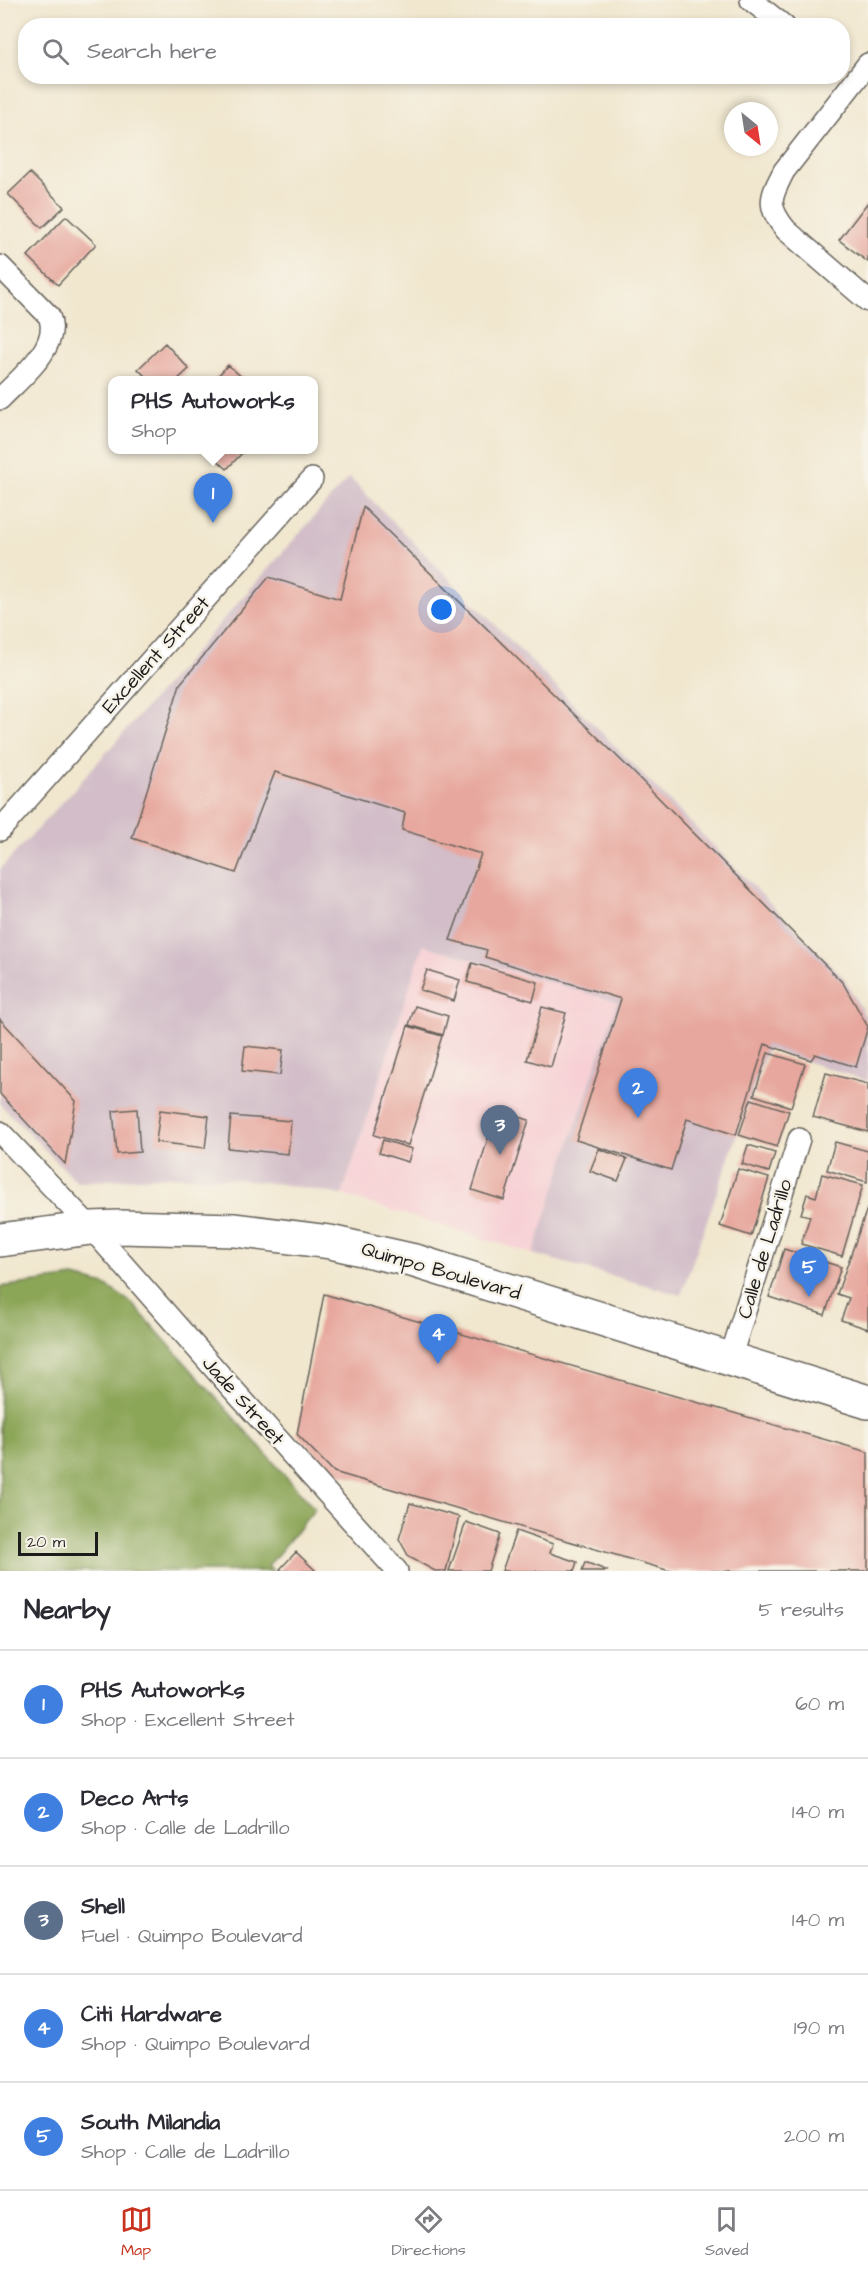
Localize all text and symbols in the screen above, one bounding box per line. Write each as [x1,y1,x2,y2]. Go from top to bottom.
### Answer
search box [18,18,850,84]
icon: search [39,35,72,68]
text: Search here [87,36,217,67]
north arrow [724,102,778,156]
popup [108,376,318,454]
text: PHS Autoworks [131,386,295,417]
text: Shop [131,417,176,445]
pin: 1 [194,474,232,523]
street label: Excellent Street [96,590,216,720]
your location [427,595,456,624]
pin: 2 [618,1068,658,1118]
pin: 3 [480,1106,520,1155]
street label: Calle de Ladrillo [730,1176,800,1322]
street label: Quimpo Boulevard [358,1235,524,1307]
pin: 5 [790,1248,828,1297]
pin: 4 [418,1314,458,1364]
street label: Jade Street [195,1350,291,1452]
scale bar [18,1529,98,1556]
text: 20 m [27,1531,65,1553]
text: Nearby [24,1592,111,1628]
text: 5 results [759,1596,844,1624]
text: PHS Autoworks [81,1675,245,1706]
text: 1 [42,1690,45,1718]
text: 60 m [795,1690,844,1718]
text: Shop · Excellent Street [81,1706,295,1734]
text: Deco Arts [81,1783,188,1814]
text: 2 [38,1798,49,1826]
text: 140 m [792,1798,844,1826]
text: Shop · Calle de Ladrillo [81,1814,289,1842]
text: Shell [81,1891,125,1922]
text: 3 [38,1906,49,1934]
text: 140 m [792,1906,844,1934]
text: Fuel · Quimpo Boulevard [81,1922,303,1950]
text: Citi Hardware [81,1999,222,2030]
text: 4 [37,2014,50,2042]
text: 190 m [794,2014,844,2042]
text: Shop · Quimpo Boulevard [81,2030,310,2058]
text: South Milandia [81,2107,220,2138]
text: 5 [36,2122,51,2150]
text: 200 m [784,2122,844,2150]
text: Shop · Calle de Ladrillo [81,2138,289,2166]
tab: Map [120,2203,153,2261]
tab: Directions [392,2203,466,2261]
tab: Saved [705,2203,748,2261]

